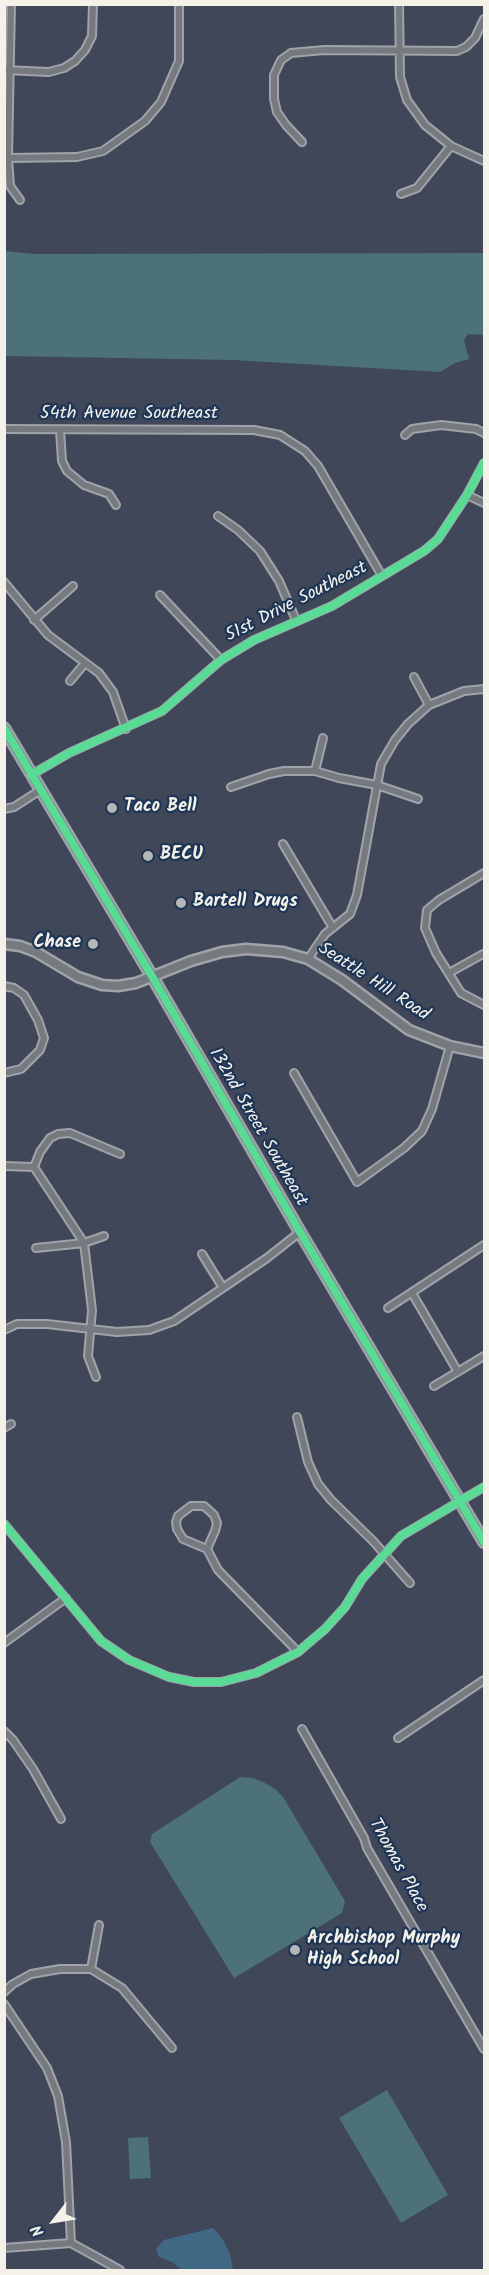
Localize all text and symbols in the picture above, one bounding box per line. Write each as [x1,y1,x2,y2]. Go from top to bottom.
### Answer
street label: 54th Avenue Southeast [40,404,218,426]
street label: 51st Drive Southeast [223,558,371,648]
place label: Taco Bell [124,797,197,819]
marker: Taco Bell [105,801,119,815]
place label: BECU [160,845,203,867]
marker: BECU [141,849,155,863]
place label: Bartell Drugs [193,892,298,914]
marker: Bartell Drugs [174,896,188,910]
place label: Chase [33,933,81,955]
marker: Chase [86,937,100,951]
street label: Seattle Hill Road [313,939,433,1027]
street label: 132nd Street Southeast [203,1045,311,1211]
street label: Thomas Place [362,1815,432,1917]
place label: Archbishop Murphy High School [307,1929,460,1972]
marker: Archbishop Murphy High School [288,1943,302,1957]
north arrow [24,2191,84,2251]
text: N [25,2220,51,2241]

